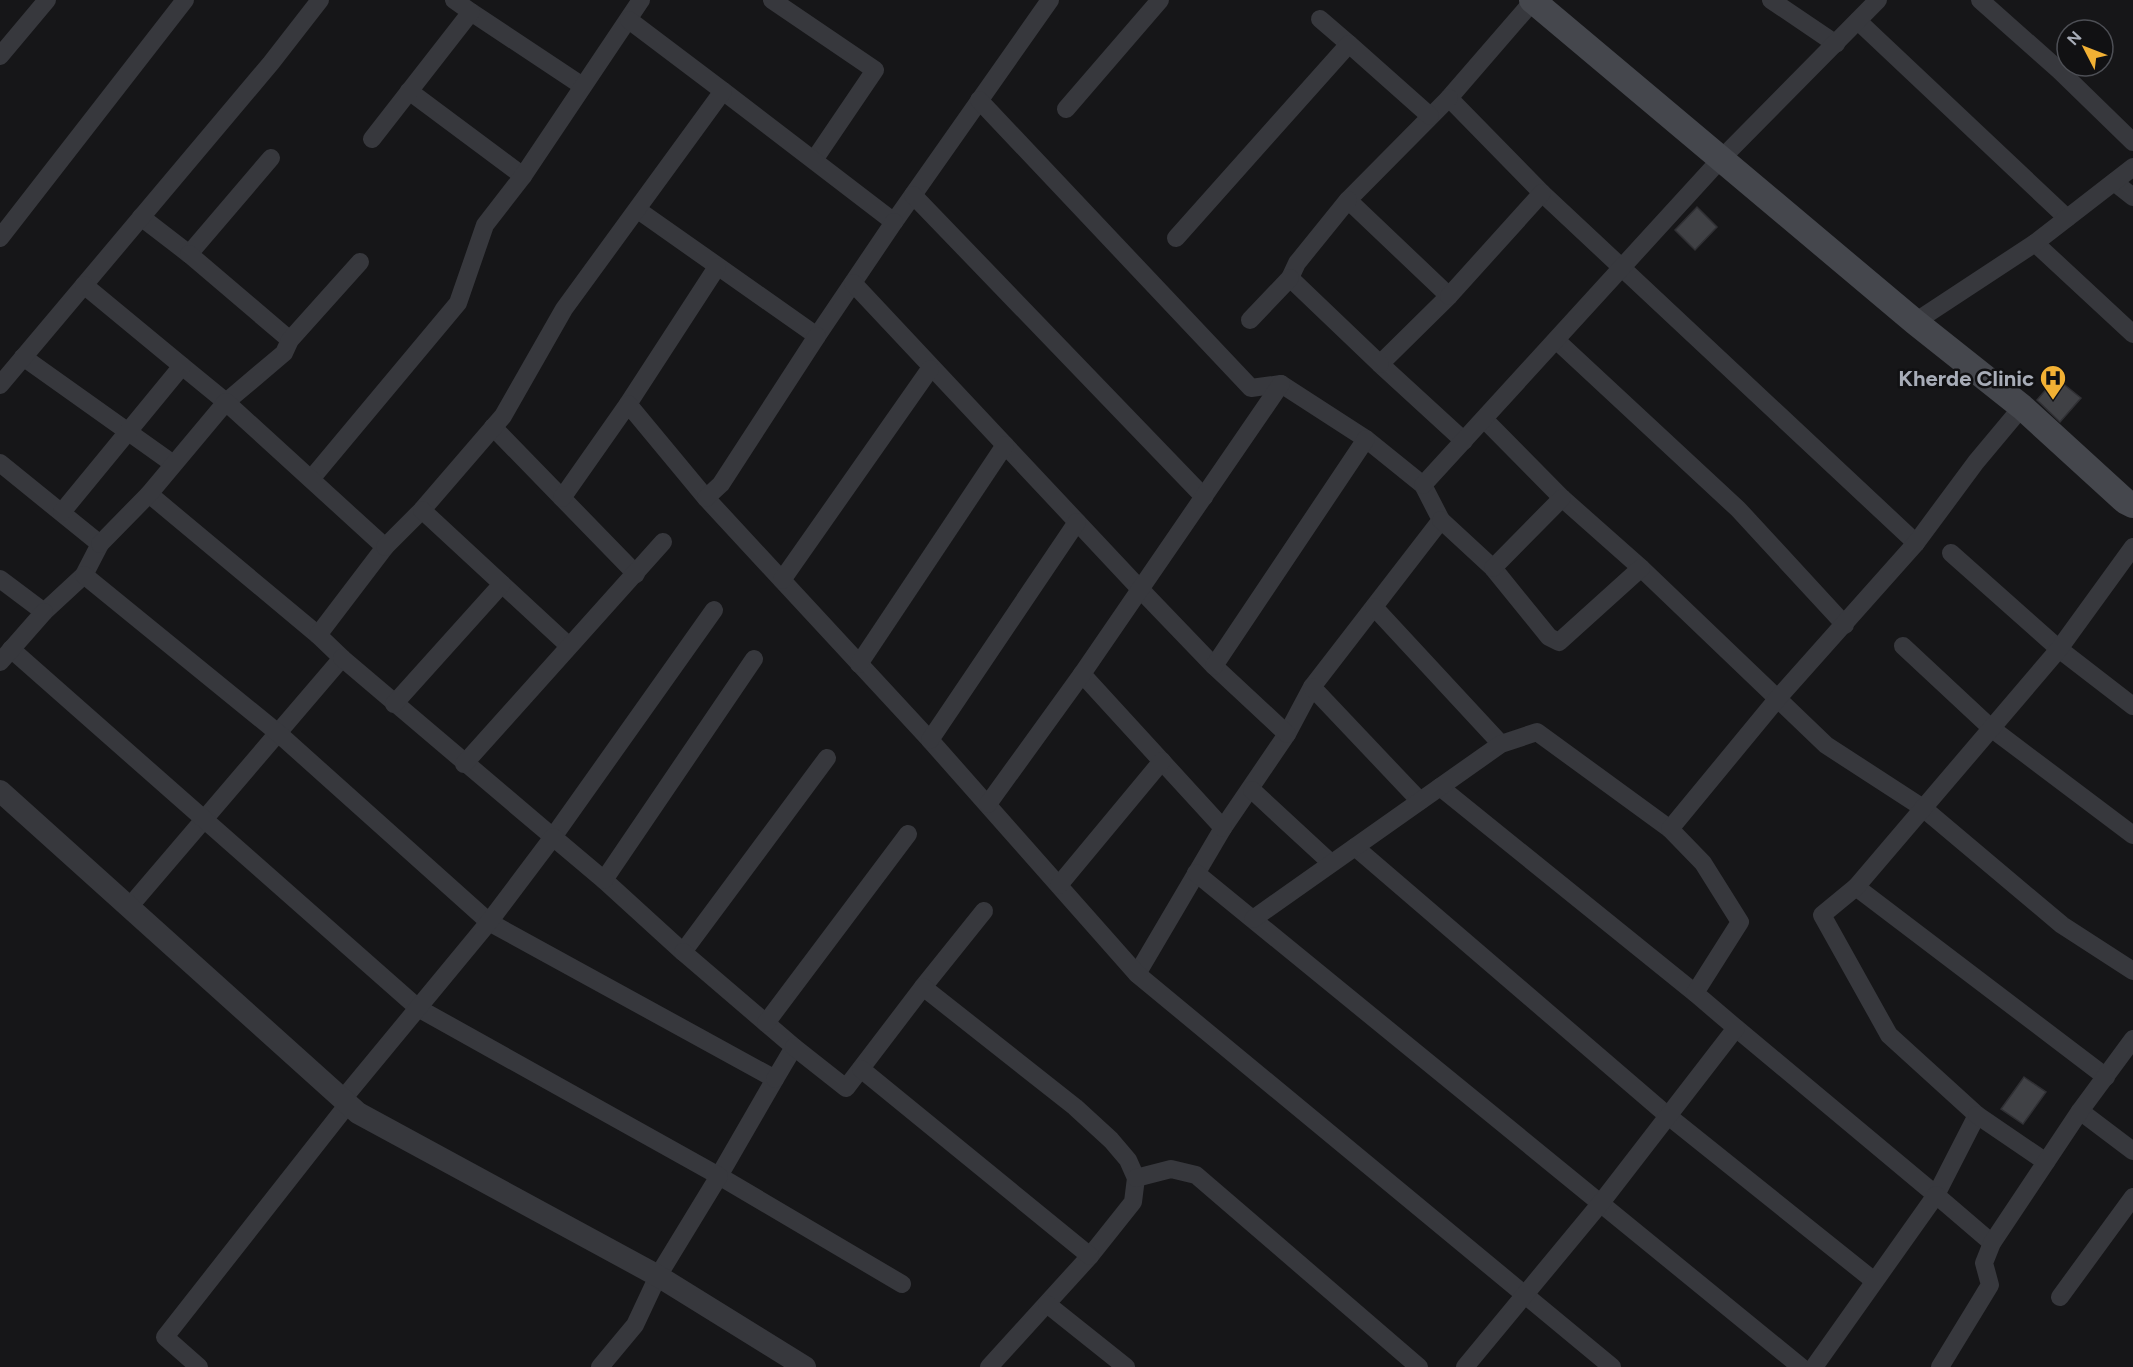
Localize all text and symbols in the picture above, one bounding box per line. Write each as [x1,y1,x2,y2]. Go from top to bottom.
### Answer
north arrow [2055,18,2115,78]
text: N [2063,27,2085,49]
hospital icon: Kherde Clinic [2038,363,2068,401]
place label: Kherde Clinic [1898,365,2034,392]

